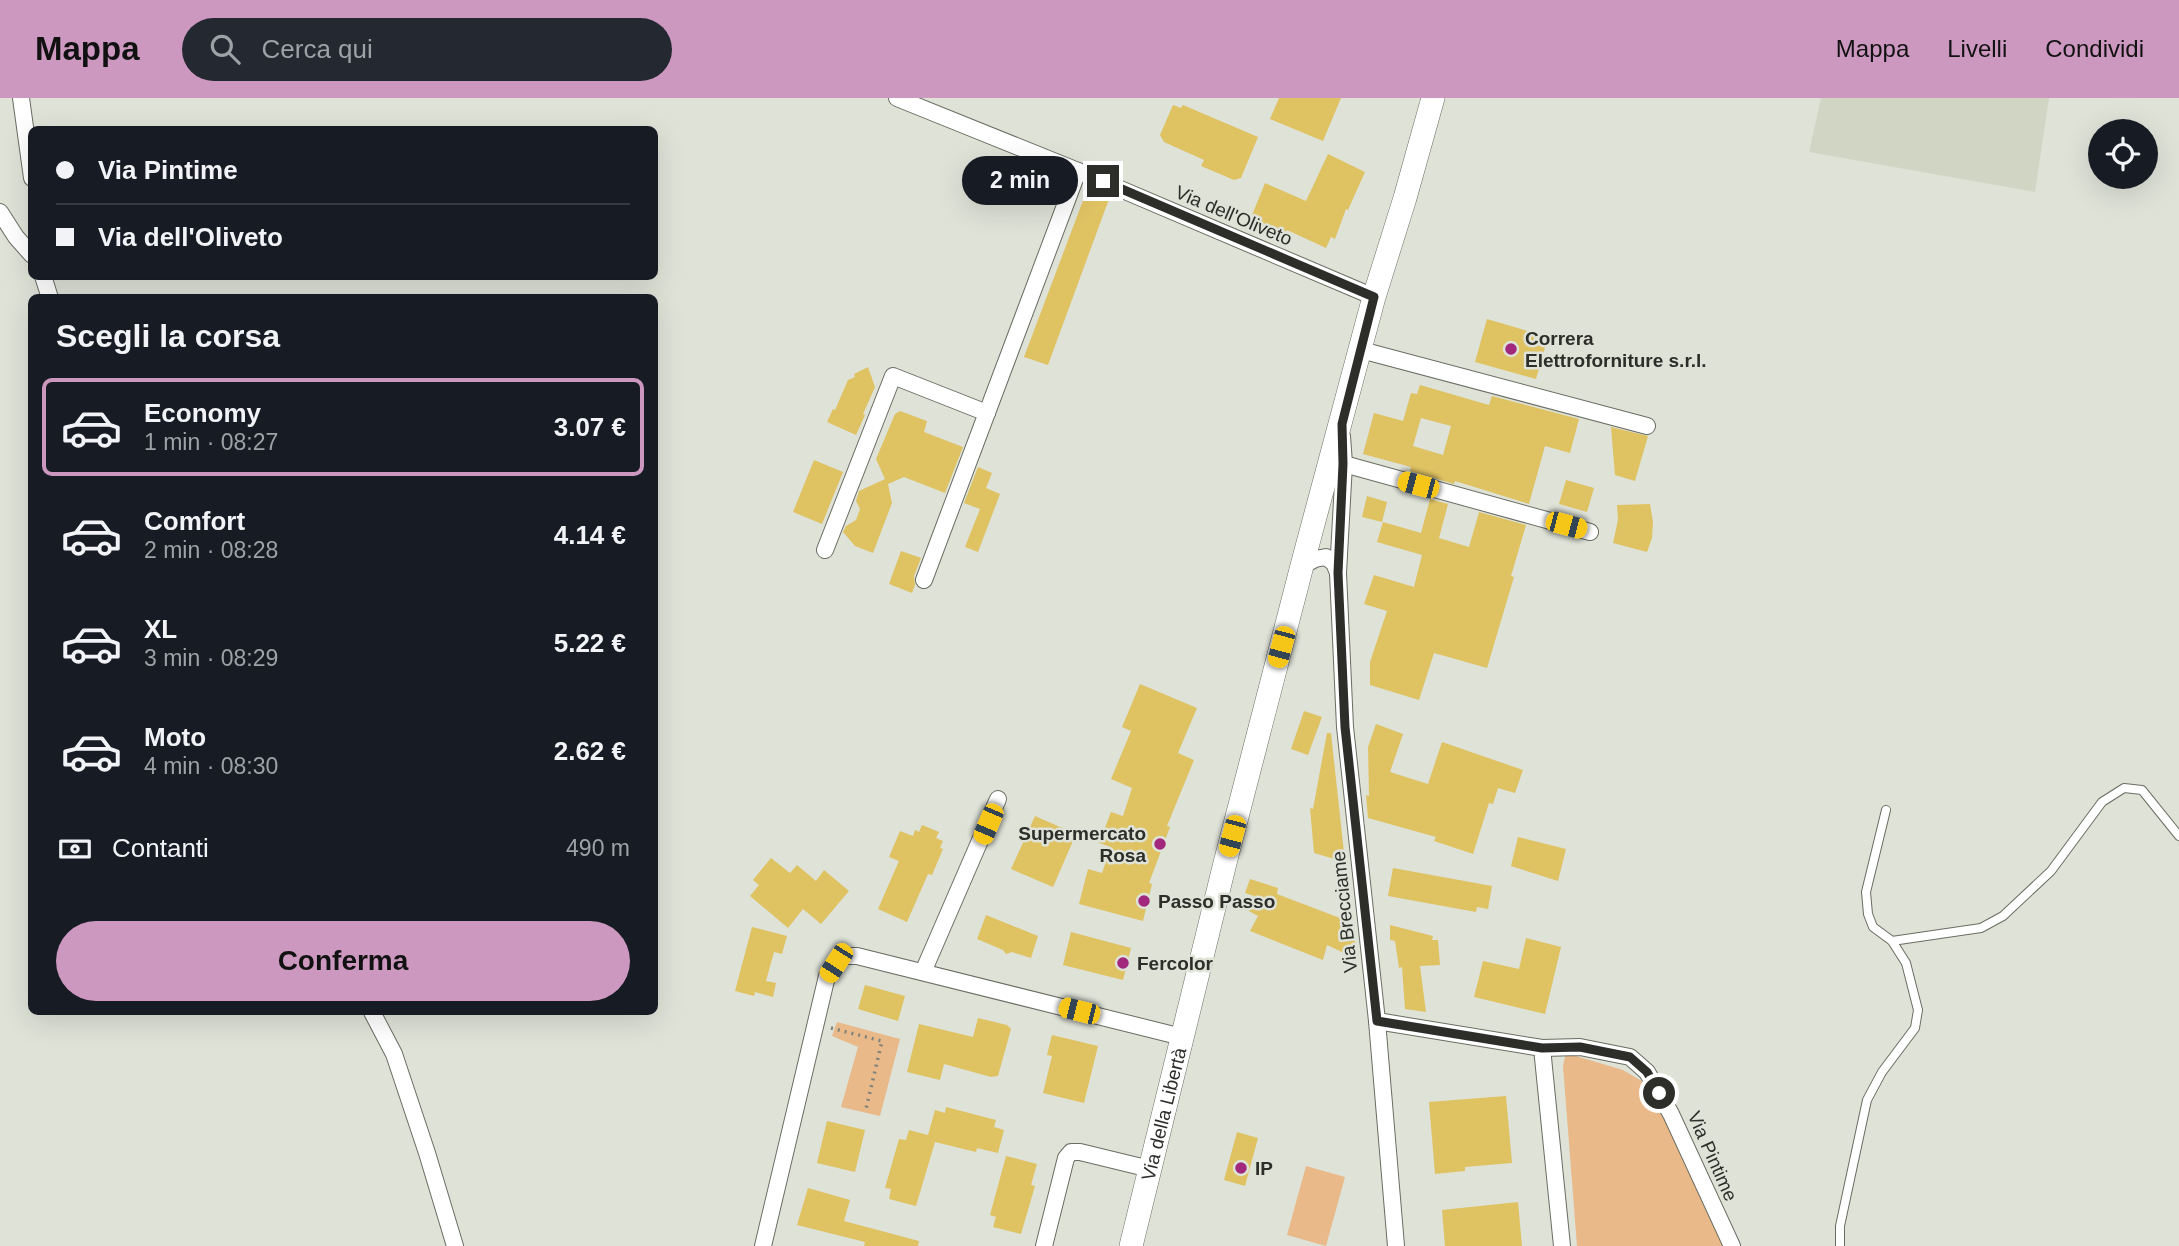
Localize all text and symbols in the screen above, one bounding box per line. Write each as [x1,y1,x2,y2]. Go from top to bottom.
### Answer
search box [182,18,672,81]
text: Mappa [35,30,140,67]
icon: search [206,30,244,68]
text: Cerca qui [262,34,373,64]
text: Mappa [1836,35,1909,62]
text: Livelli [1947,35,2007,62]
text: Condividi [2045,35,2144,62]
map controls [2088,119,2158,189]
button: locate [2088,119,2158,189]
text: Via Pintime [98,155,238,185]
callout: 2 min [963,156,1078,206]
route end [1087,165,1119,197]
text: 2 min [990,167,1050,193]
street label: Via dell'Oliveto [1172,181,1295,249]
text: Via dell'Oliveto [98,222,283,252]
text: Scegli la corsa [56,318,280,354]
place label: Correra Elettroforniture s.r.l. [1525,328,1707,371]
marker: Correra Elettroforniture s.r.l. [1503,341,1519,357]
icon: car [60,396,123,459]
text: Economy [144,398,261,428]
text: 3.07 € [554,412,626,442]
text: 1 min · 08:27 [144,429,278,455]
car [1395,469,1442,501]
icon: car [60,504,123,567]
text: Comfort [144,506,245,536]
car [1543,509,1590,541]
text: 4.14 € [554,520,626,550]
text: 2 min · 08:28 [144,537,278,563]
icon: car [60,612,123,675]
text: XL [144,614,177,644]
car [1266,624,1297,670]
text: 5.22 € [554,628,626,658]
text: 3 min · 08:29 [144,645,278,671]
icon: car [60,720,123,783]
text: Moto [144,722,206,752]
text: 2.62 € [554,736,626,766]
text: 4 min · 08:30 [144,753,278,779]
car [971,801,1006,847]
car [1217,813,1248,859]
place label: Supermercato Rosa [1018,823,1146,866]
icon: cash [56,830,94,868]
text: Contanti [112,833,209,863]
text: 490 m [566,835,630,861]
marker: Supermercato Rosa [1152,836,1168,852]
street label: Via Brecciame [1328,850,1361,974]
place label: Passo Passo [1158,891,1275,912]
marker: Passo Passo [1136,893,1152,909]
button: Conferma [56,921,630,1001]
car [816,940,857,986]
place label: Fercolor [1137,953,1214,974]
marker: Fercolor [1115,955,1131,971]
car [1057,996,1102,1026]
street label: Via della Libertà [1137,1045,1190,1183]
route start [1643,1077,1675,1109]
street label: Via Pintime [1683,1108,1742,1204]
place label: IP [1255,1158,1273,1179]
marker: IP [1233,1160,1249,1176]

